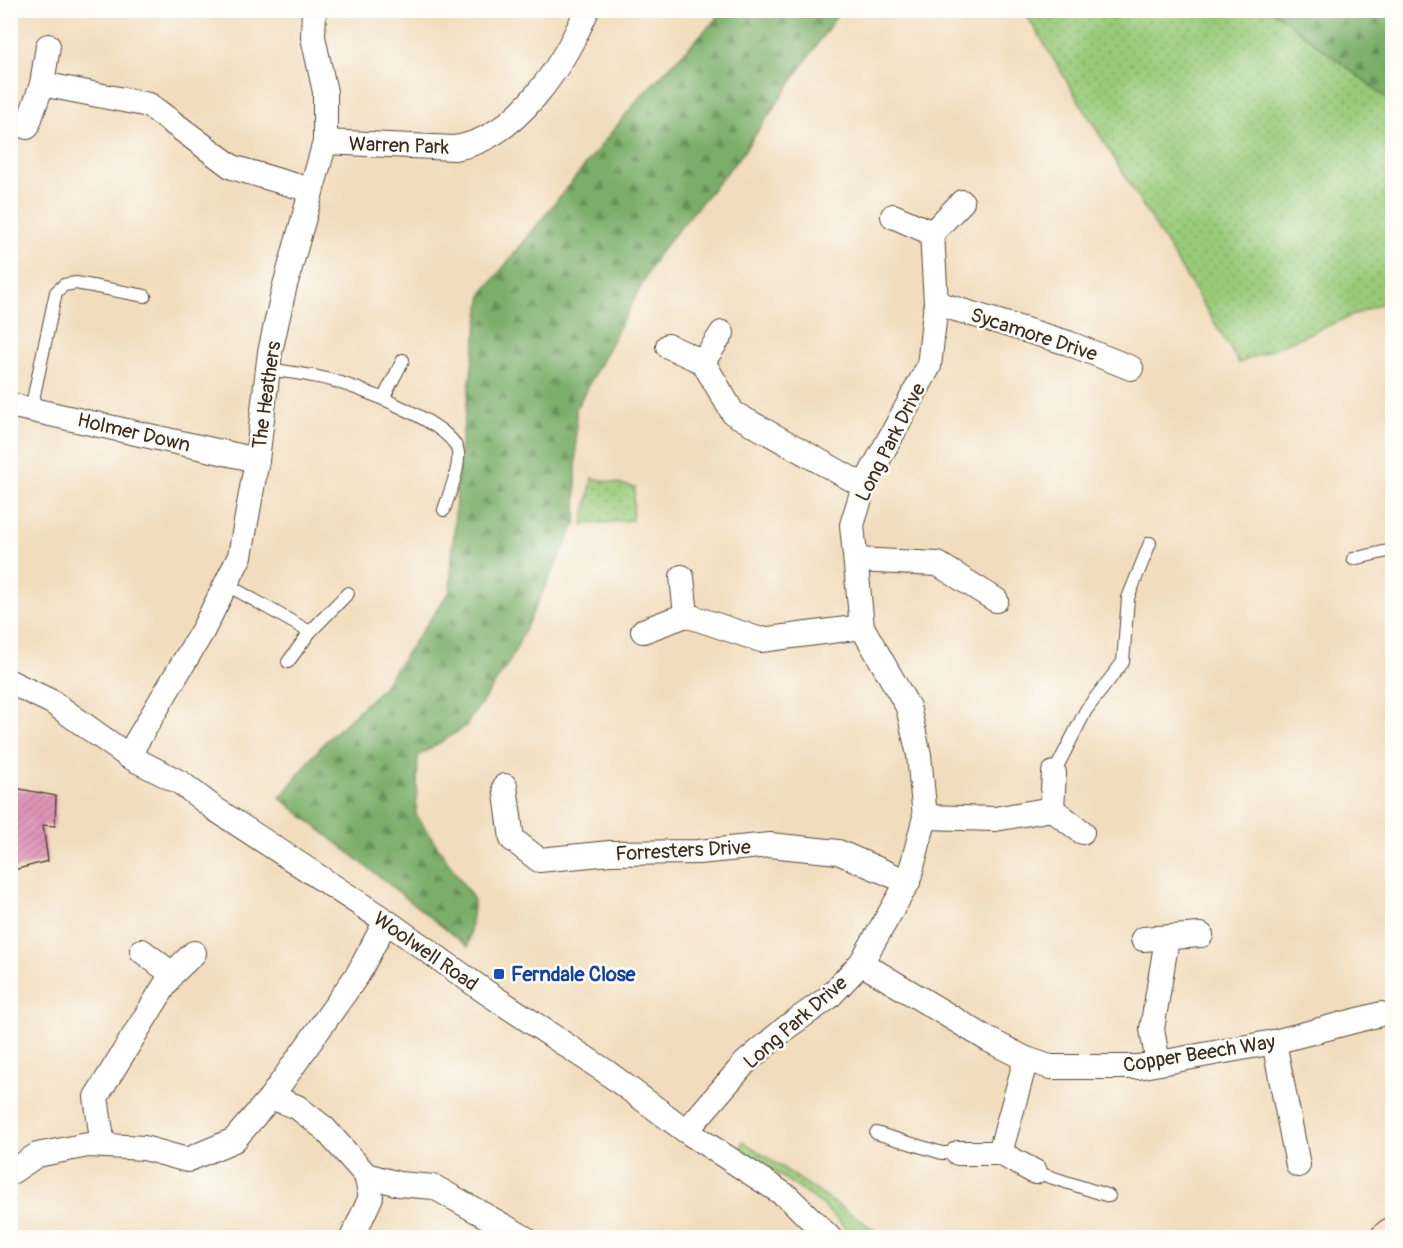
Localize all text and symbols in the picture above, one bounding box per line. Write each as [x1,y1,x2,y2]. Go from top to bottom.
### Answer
street label: Warren Park [348,131,450,160]
street label: Sycamore Drive [967,302,1101,367]
street label: The Heathers [247,340,286,451]
street label: Long Park Drive [850,379,931,506]
street label: Holmer Down [75,407,193,458]
street label: Forresters Drive [615,834,751,867]
street label: Woolwell Road [369,906,483,997]
place label: Ferndale Close [511,962,637,987]
marker: Ferndale Close [492,967,506,981]
street label: Long Park Drive [738,970,853,1074]
street label: Copper Beech Way [1121,1029,1277,1078]

